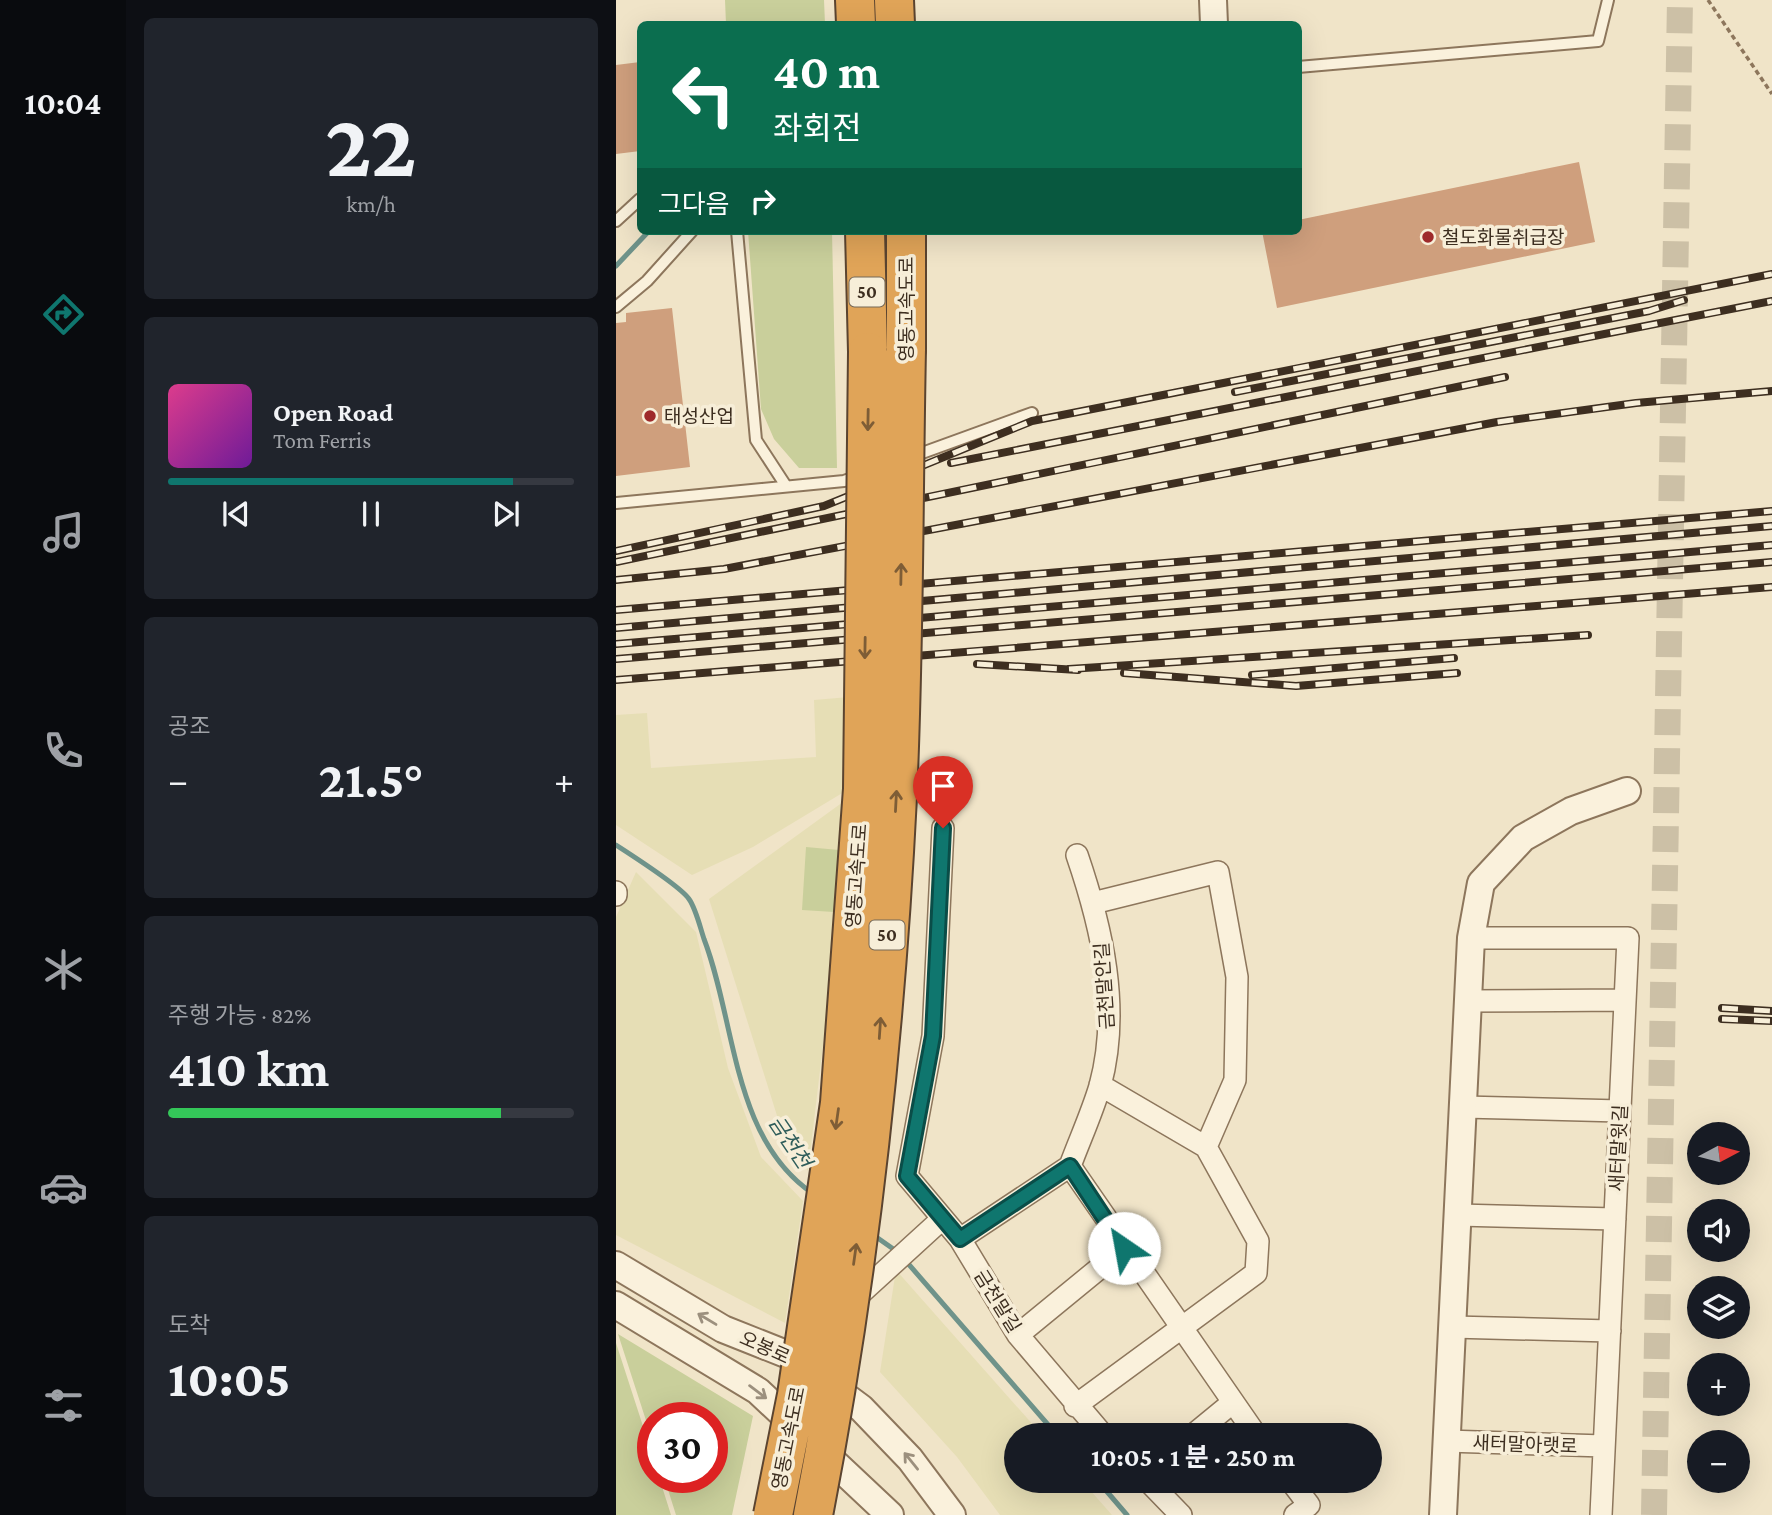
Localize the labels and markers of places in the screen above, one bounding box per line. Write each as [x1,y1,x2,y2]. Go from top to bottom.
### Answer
place label: 철도화물취급장 [1442,227,1564,248]
marker: 철도화물취급장 [1420,229,1436,245]
place label: 태성산업 [664,406,734,427]
marker: 태성산업 [642,408,658,424]
pin [913,756,973,828]

